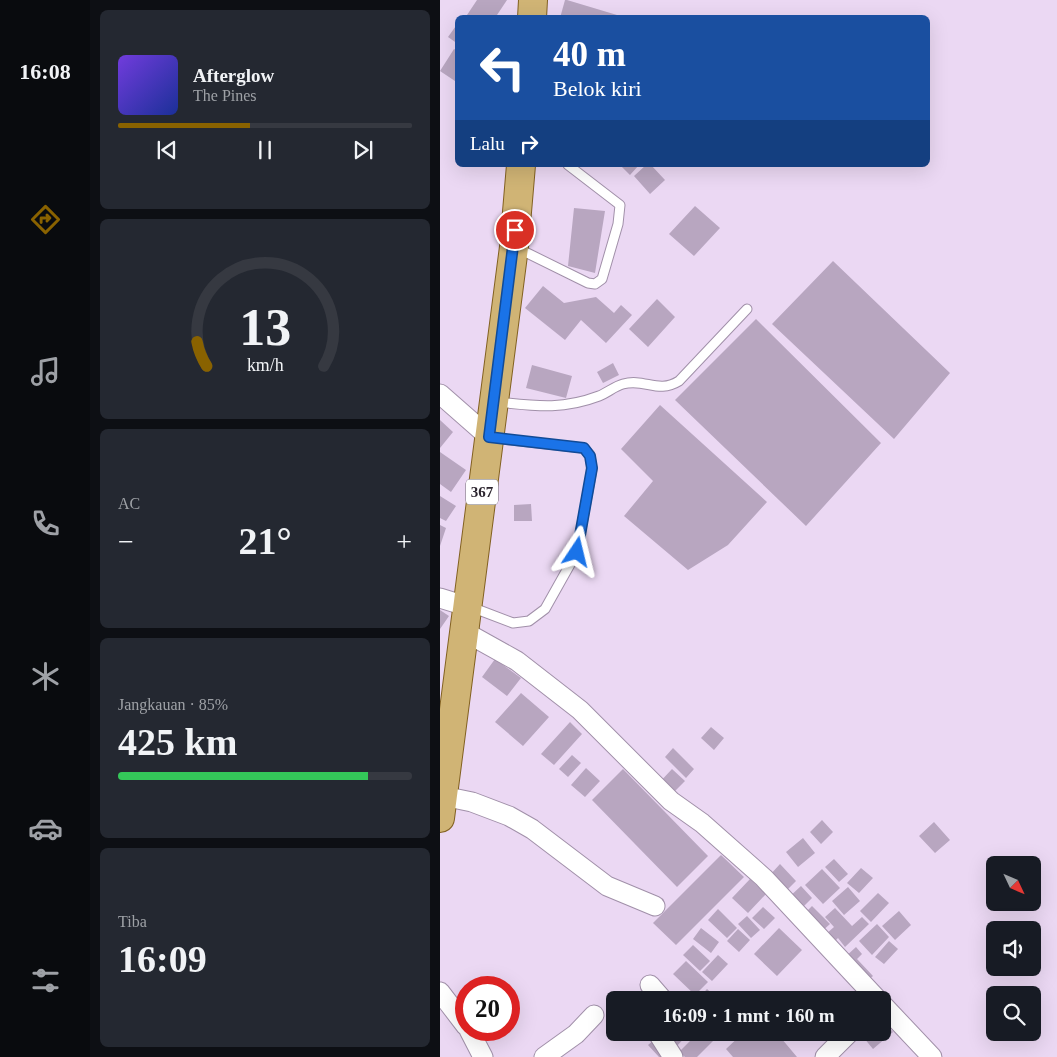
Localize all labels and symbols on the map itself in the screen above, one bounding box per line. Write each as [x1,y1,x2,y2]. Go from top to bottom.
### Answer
pin [494,209,536,251]
road number: 367 [466,480,498,504]
position arrow [550,525,602,577]
north arrow [986,856,1041,911]
speed limit sign: 20 [455,976,520,1041]

